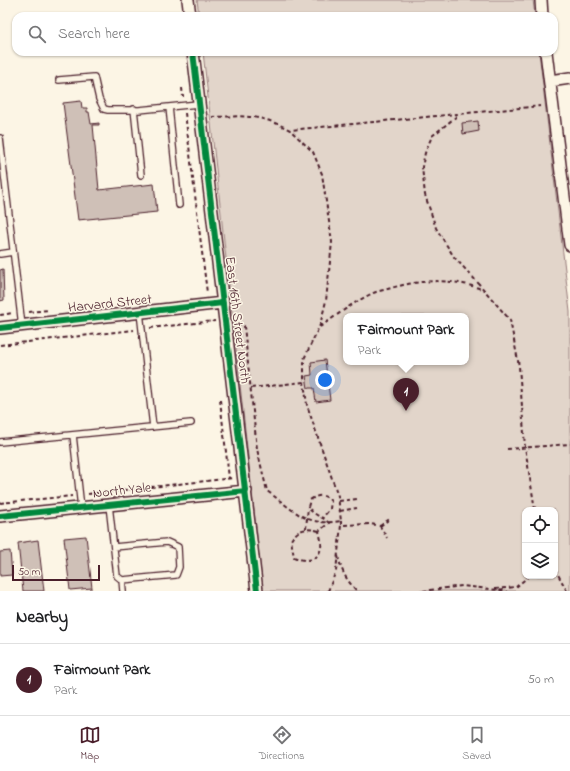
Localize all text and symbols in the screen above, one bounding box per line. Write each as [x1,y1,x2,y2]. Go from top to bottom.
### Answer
search box [12,12,558,56]
icon: search [26,23,48,45]
text: Search here [58,23,130,45]
street label: East 16th Street North [219,255,255,385]
street label: Harvard Street [67,289,153,319]
popup [343,313,469,365]
text: Fairmount Park [358,319,454,341]
text: Park [358,341,381,360]
your location [315,370,335,390]
pin: 1 [393,378,419,411]
street label: North Yale [92,477,153,505]
map controls [522,507,558,579]
button: locate [522,507,558,543]
button: layers [522,543,558,579]
scale bar [12,563,100,582]
text: 50 m [18,564,40,580]
text: Nearby [16,605,68,630]
text: Fairmount Park [54,659,150,681]
text: 1 [27,670,31,689]
text: 50 m [528,670,554,689]
text: Park [54,681,78,700]
tab: Map [79,724,101,764]
tab: Directions [259,724,304,764]
tab: Saved [462,724,491,764]

